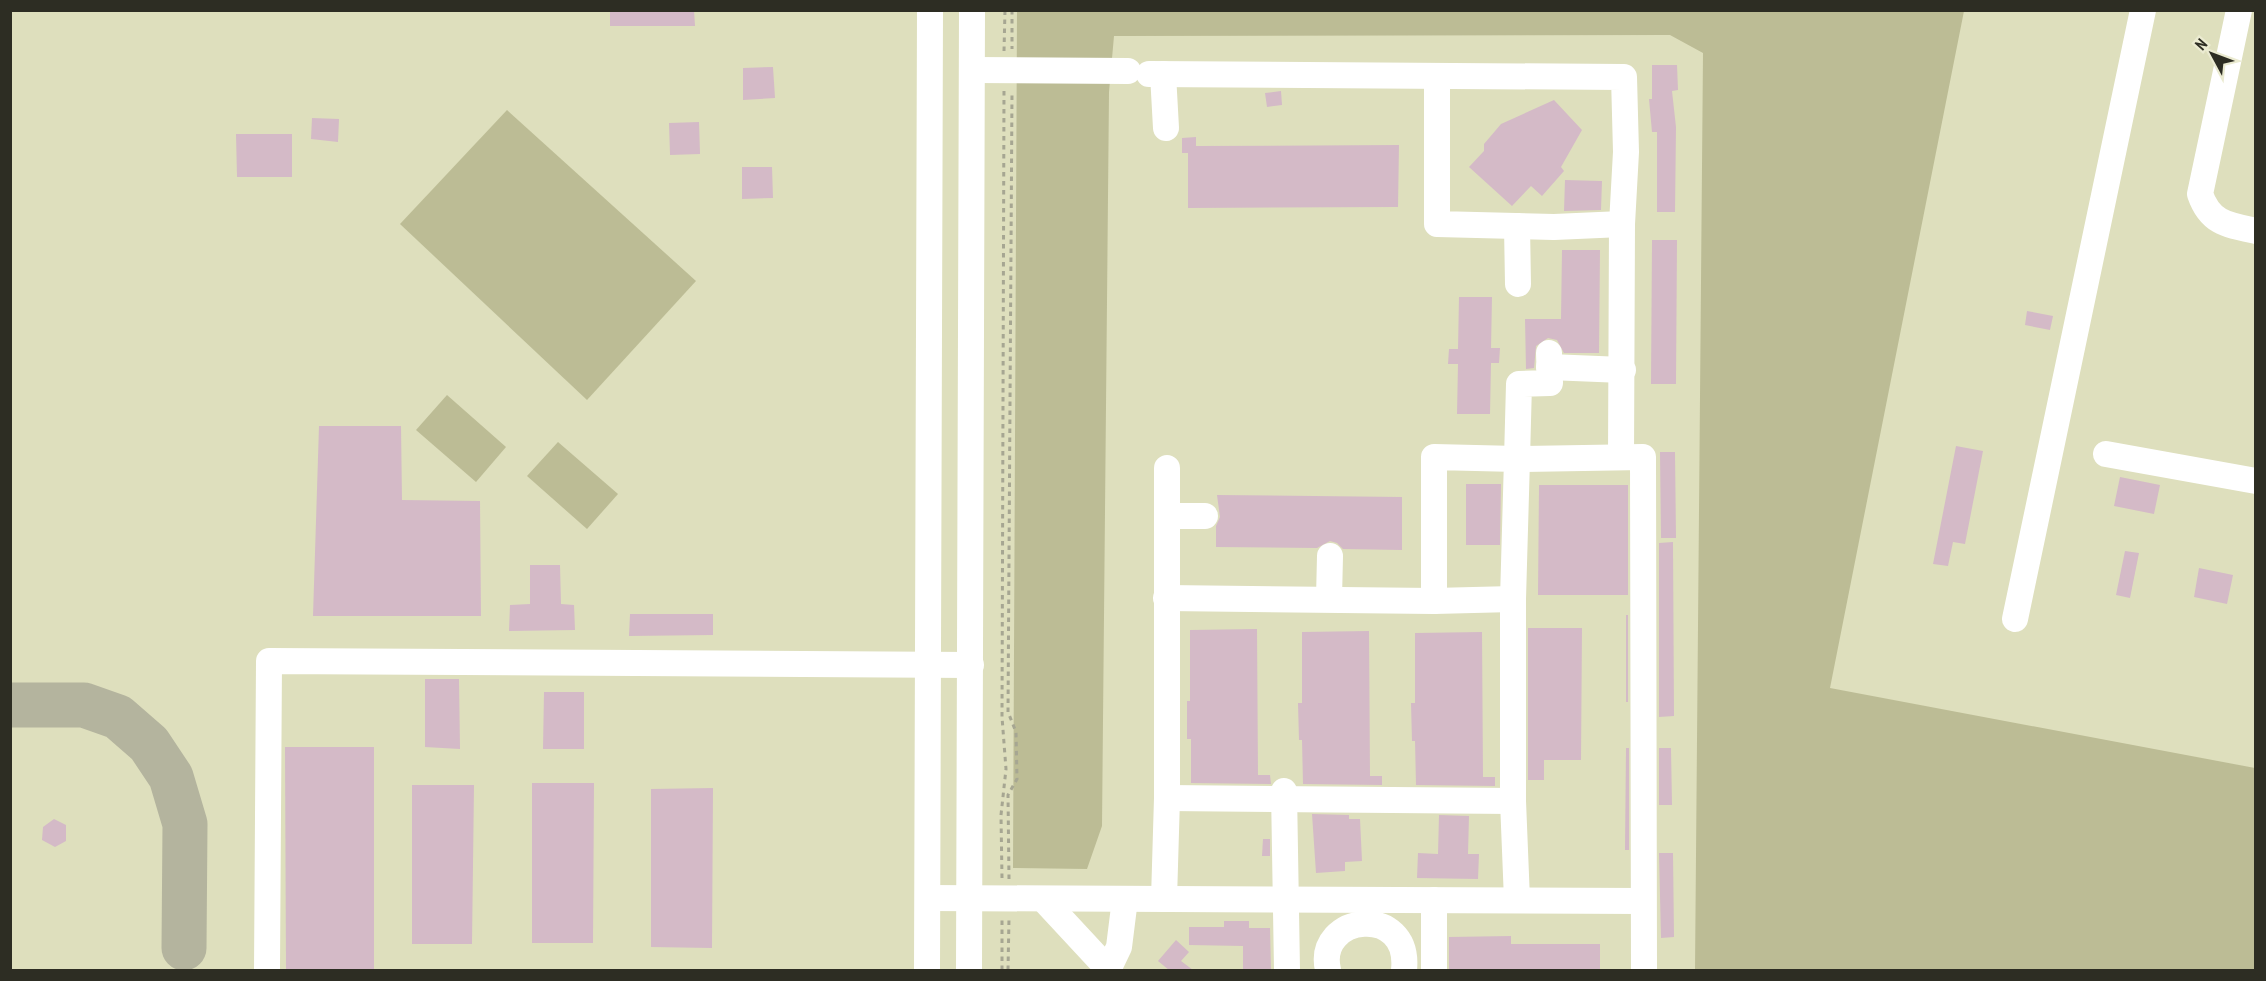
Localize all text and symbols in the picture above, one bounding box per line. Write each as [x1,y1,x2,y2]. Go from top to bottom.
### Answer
north arrow [2182,24,2242,84]
text: N [2190,34,2211,54]

